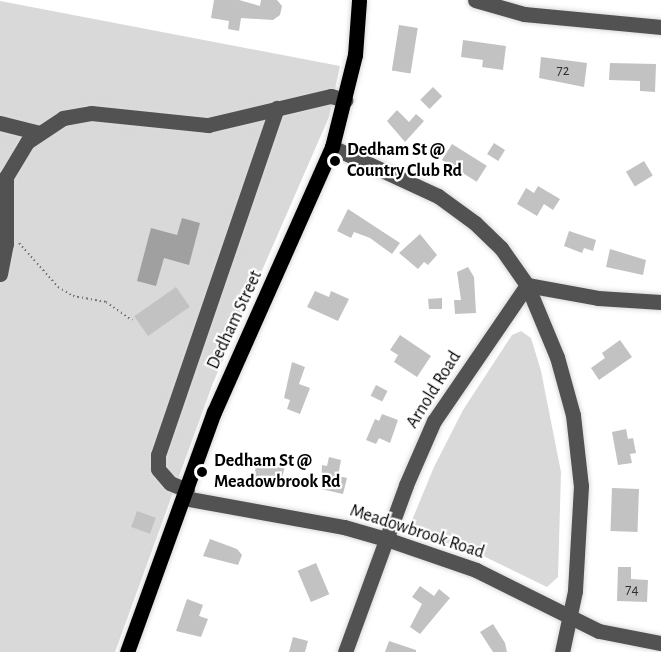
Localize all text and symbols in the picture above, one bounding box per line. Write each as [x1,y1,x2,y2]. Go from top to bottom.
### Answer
house number: 72 [556,62,570,80]
place label: Dedham St @ Country Club Rd [347,140,462,182]
marker: Dedham St @ Country Club Rd [328,154,342,168]
street label: Dedham Street [203,267,267,373]
street label: Arnold Road [402,348,466,432]
place label: Dedham St @ Meadowbrook Rd [214,451,340,494]
marker: Dedham St @ Meadowbrook Rd [195,465,209,479]
street label: Meadowbrook Road [347,500,487,564]
house number: 74 [625,581,639,599]

